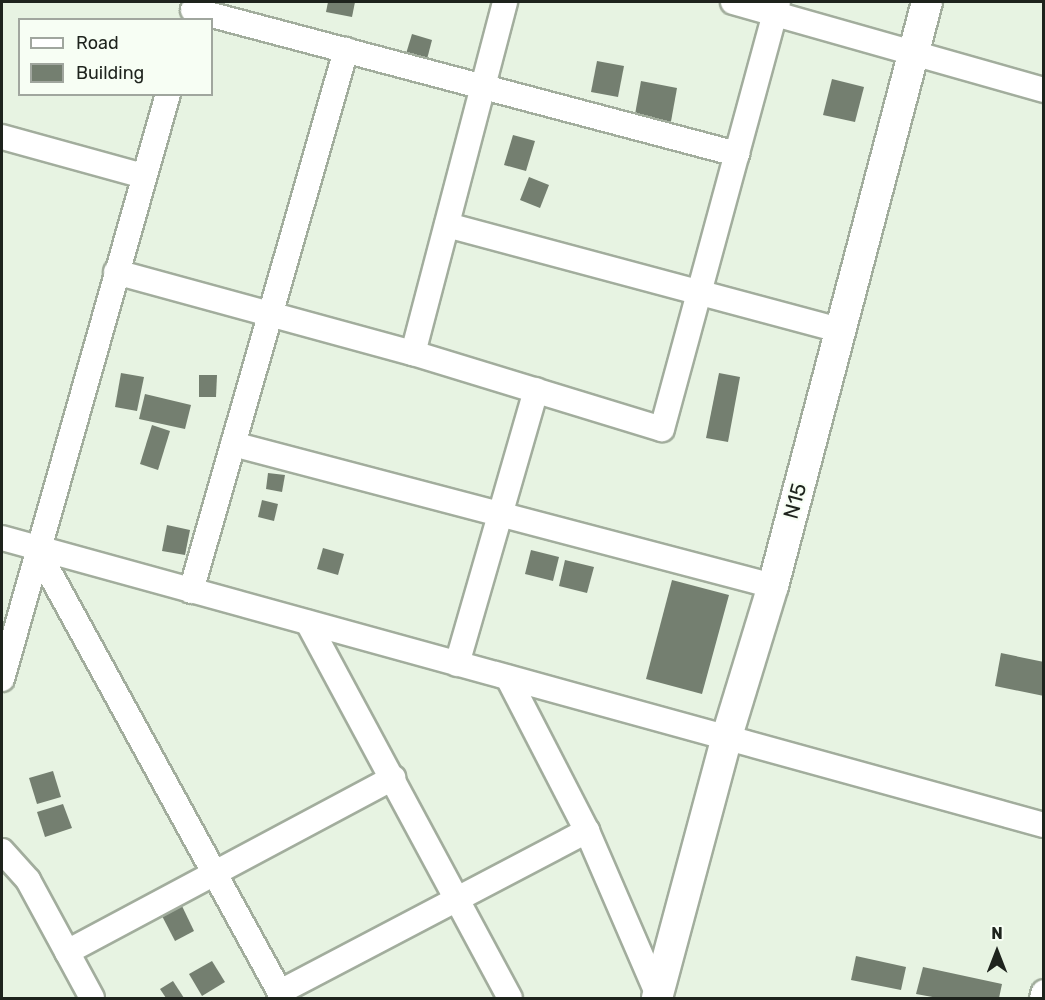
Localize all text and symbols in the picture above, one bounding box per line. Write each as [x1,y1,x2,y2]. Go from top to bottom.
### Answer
legend [18,18,213,96]
text: Road [76,32,119,54]
text: Building [76,62,144,84]
street label: N15 [778,480,812,522]
north arrow [967,922,1027,982]
text: N [991,924,1003,943]

